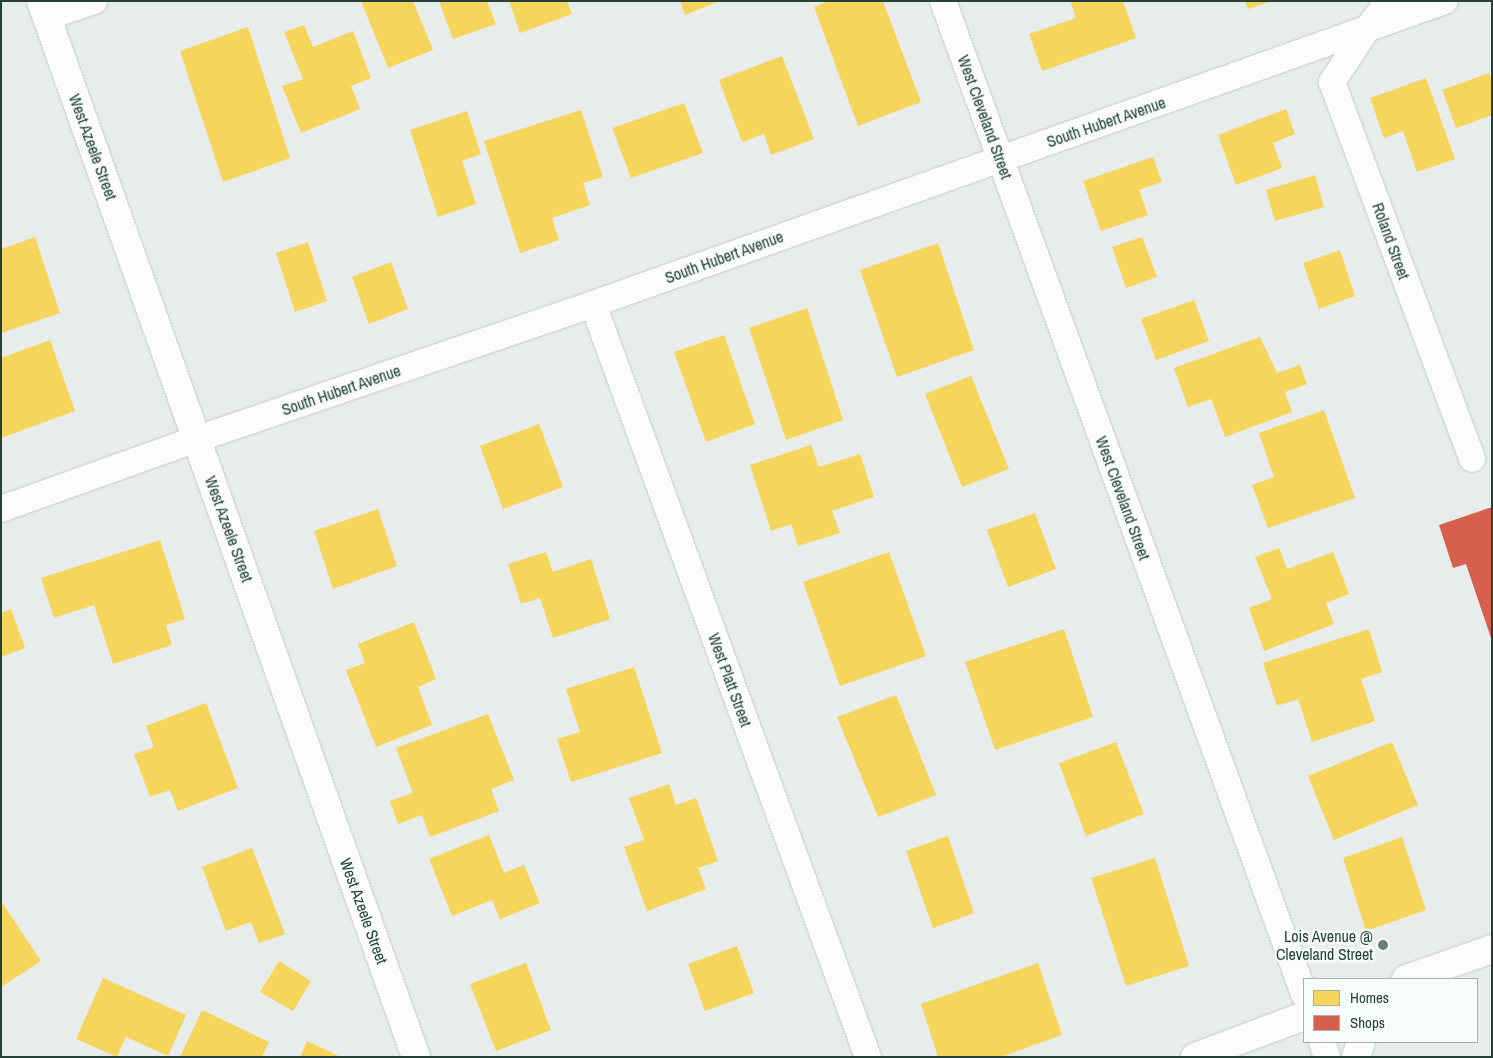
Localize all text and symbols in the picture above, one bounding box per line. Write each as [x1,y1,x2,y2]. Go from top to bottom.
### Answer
street label: West Cleveland Street [954,52,1016,182]
street label: West Azeele Street [65,91,121,203]
street label: South Hubert Avenue [1044,93,1168,151]
street label: Roland Street [1368,200,1414,282]
street label: South Hubert Avenue [662,227,786,287]
street label: South Hubert Avenue [279,361,403,419]
street label: West Cleveland Street [1092,433,1154,563]
street label: West Azeele Street [201,473,257,585]
street label: West Platt Street [704,631,756,729]
street label: West Azeele Street [336,855,392,967]
place label: Lois Avenue @ Cleveland Street [1276,926,1373,964]
marker: Lois Avenue @ Cleveland Street [1377,939,1389,951]
legend [1303,978,1478,1043]
text: Homes [1350,987,1389,1008]
text: Shops [1350,1012,1385,1033]

